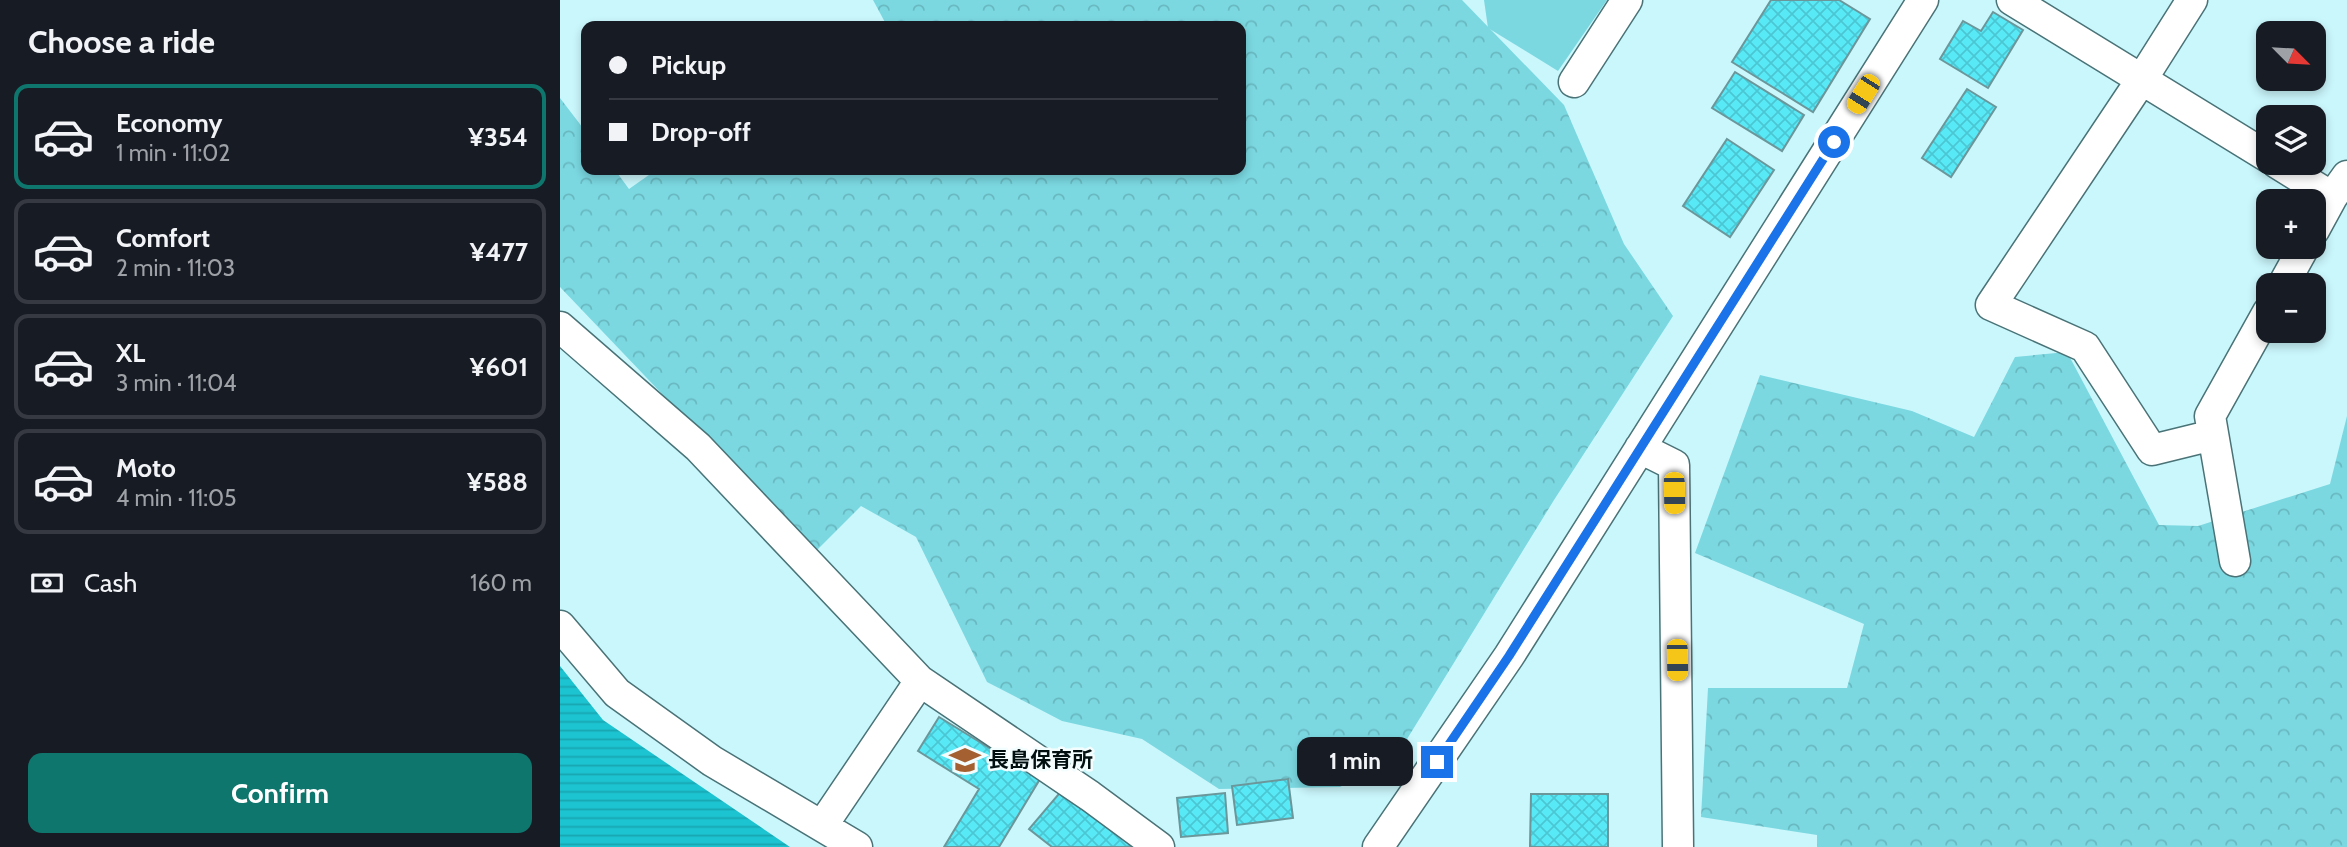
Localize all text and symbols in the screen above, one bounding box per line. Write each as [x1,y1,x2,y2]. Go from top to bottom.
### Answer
north arrow [2256,21,2326,91]
map controls [2256,21,2326,343]
text: Choose a ride [28,22,215,61]
text: Pickup [651,49,726,81]
car [1843,71,1884,117]
icon: car [32,105,95,168]
button: layers [2256,105,2326,175]
text: Economy [116,107,222,139]
text: Drop-off [651,116,751,148]
text: ¥354 [468,121,528,153]
route start [1818,126,1850,158]
text: 1 min · 11:02 [116,139,230,167]
button: + [2256,189,2326,259]
icon: car [32,220,95,283]
text: Comfort [116,222,210,254]
text: ¥477 [470,236,528,268]
text: 2 min · 11:03 [116,254,235,282]
button: − [2256,273,2326,343]
icon: car [32,335,95,398]
text: XL [116,337,145,369]
text: ¥601 [470,351,528,383]
text: 3 min · 11:04 [116,369,236,397]
icon: car [32,450,95,513]
text: Moto [116,452,176,484]
text: ¥588 [467,466,528,498]
car [1664,472,1685,514]
text: 4 min · 11:05 [116,484,236,512]
icon: cash [28,564,66,602]
text: Cash [84,567,137,599]
text: 160 m [470,569,532,597]
car [1667,639,1688,681]
callout: 1 min [1297,738,1412,786]
school or university icon: 長島保育所 [948,743,982,777]
route end [1421,746,1453,778]
place label: 長島保育所 [988,747,1093,772]
text: 1 min [1329,747,1381,775]
button: Confirm [28,753,532,833]

